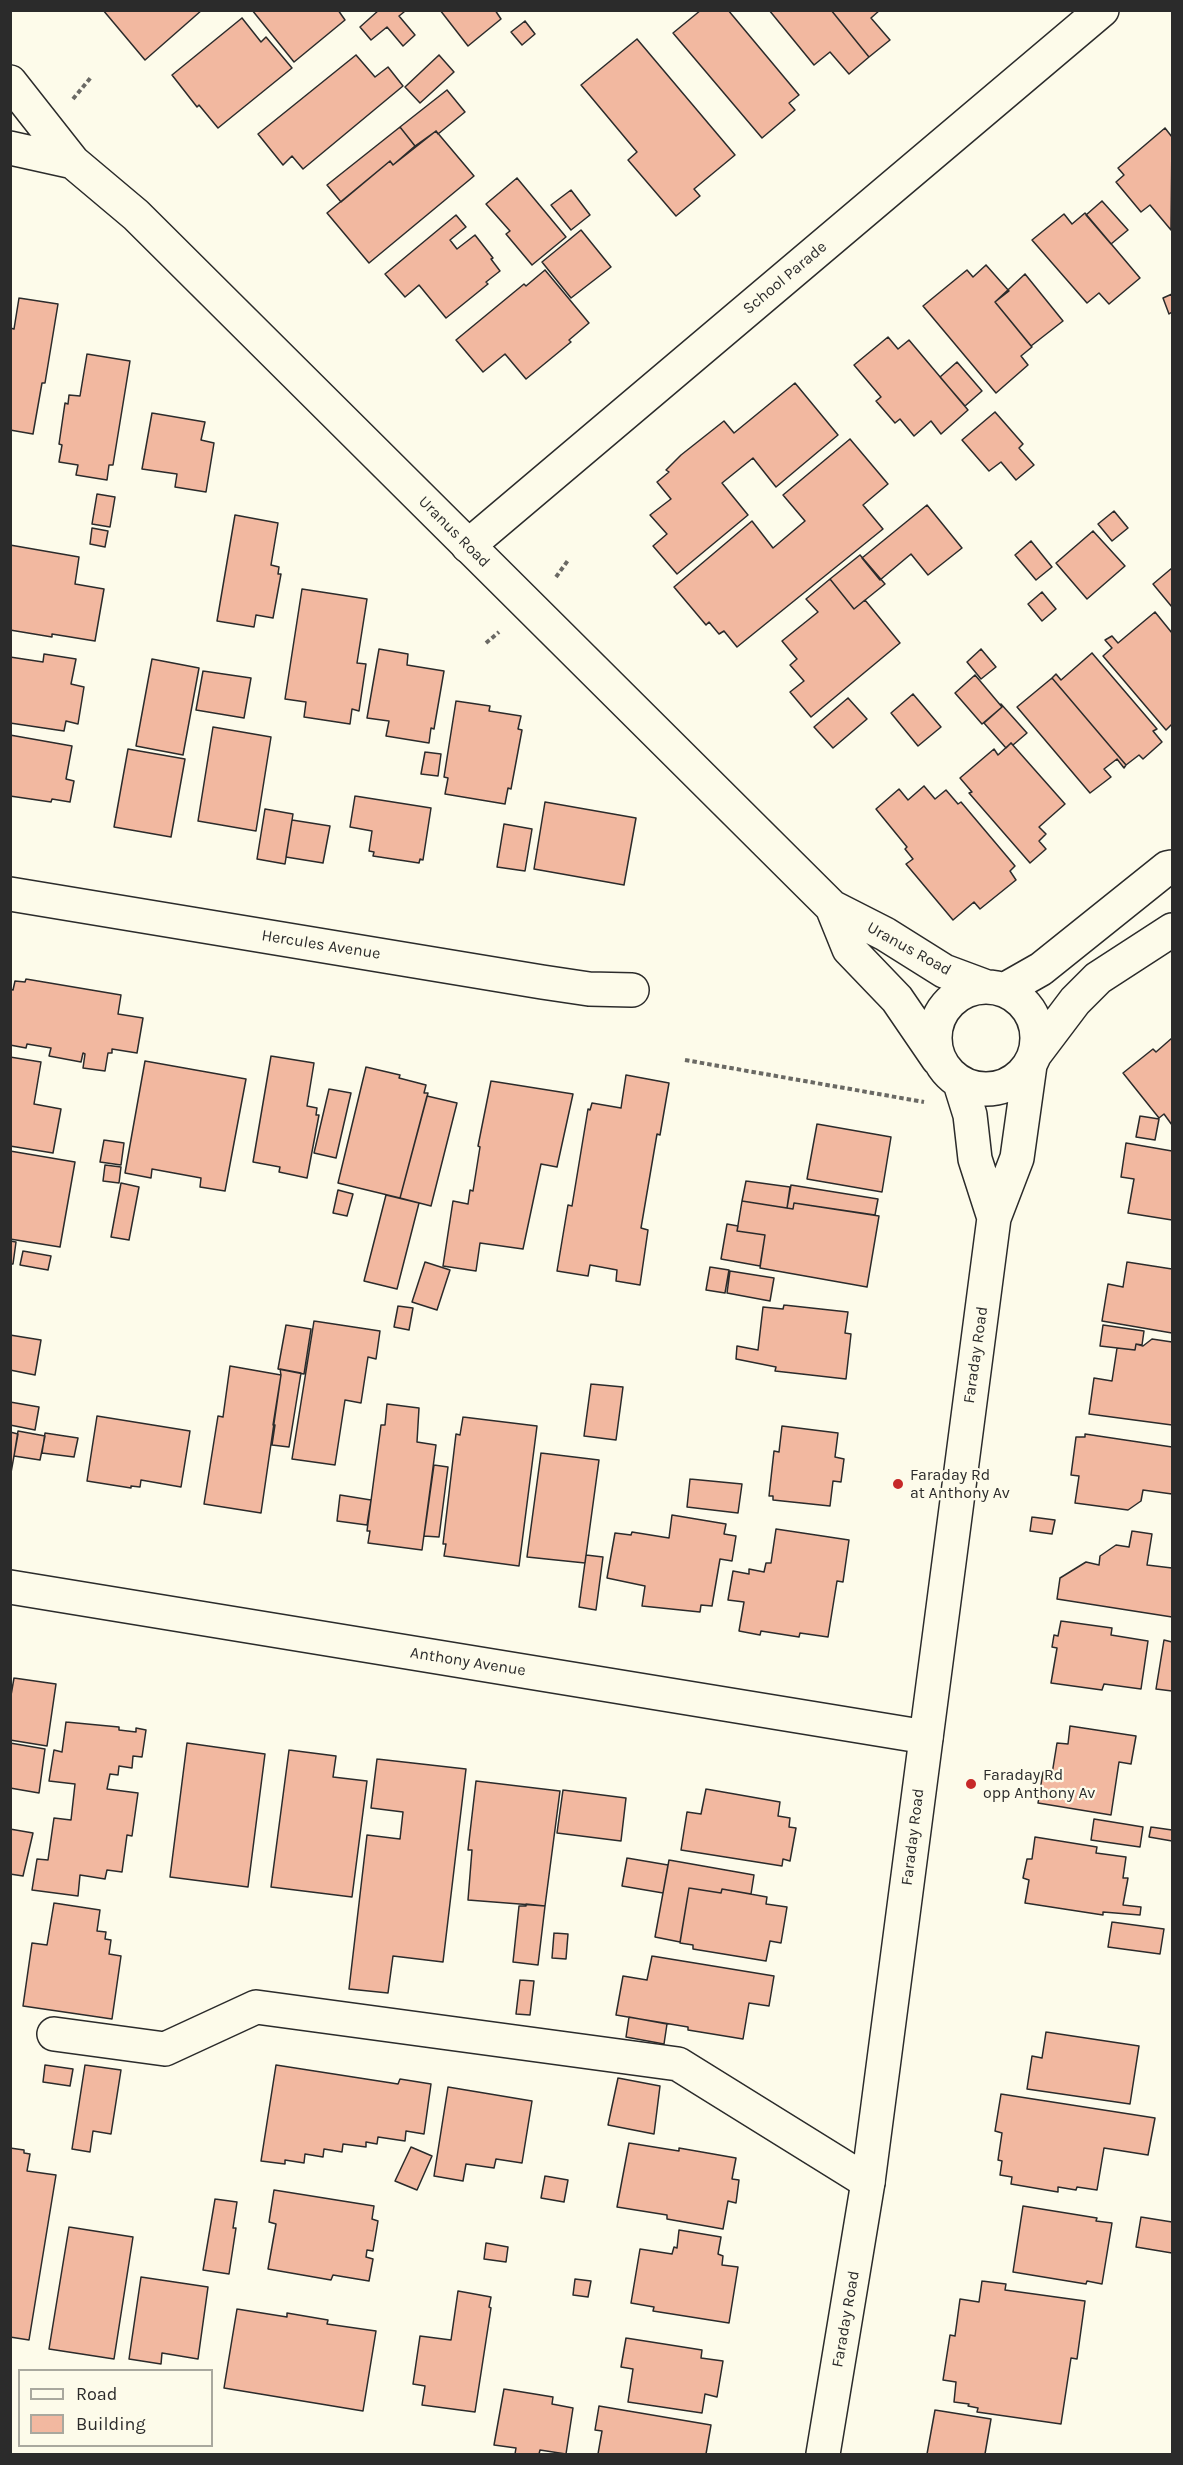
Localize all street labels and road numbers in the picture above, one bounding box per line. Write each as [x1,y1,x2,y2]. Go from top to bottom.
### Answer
street label: School Parade [739,237,831,319]
street label: Uranus Road [414,492,494,572]
street label: Uranus Road [863,918,955,980]
street label: Hercules Avenue [260,926,382,964]
street label: Faraday Road [960,1305,992,1405]
street label: Anthony Avenue [409,1643,527,1681]
street label: Faraday Road [898,1787,928,1887]
street label: Faraday Road [828,2269,864,2369]

